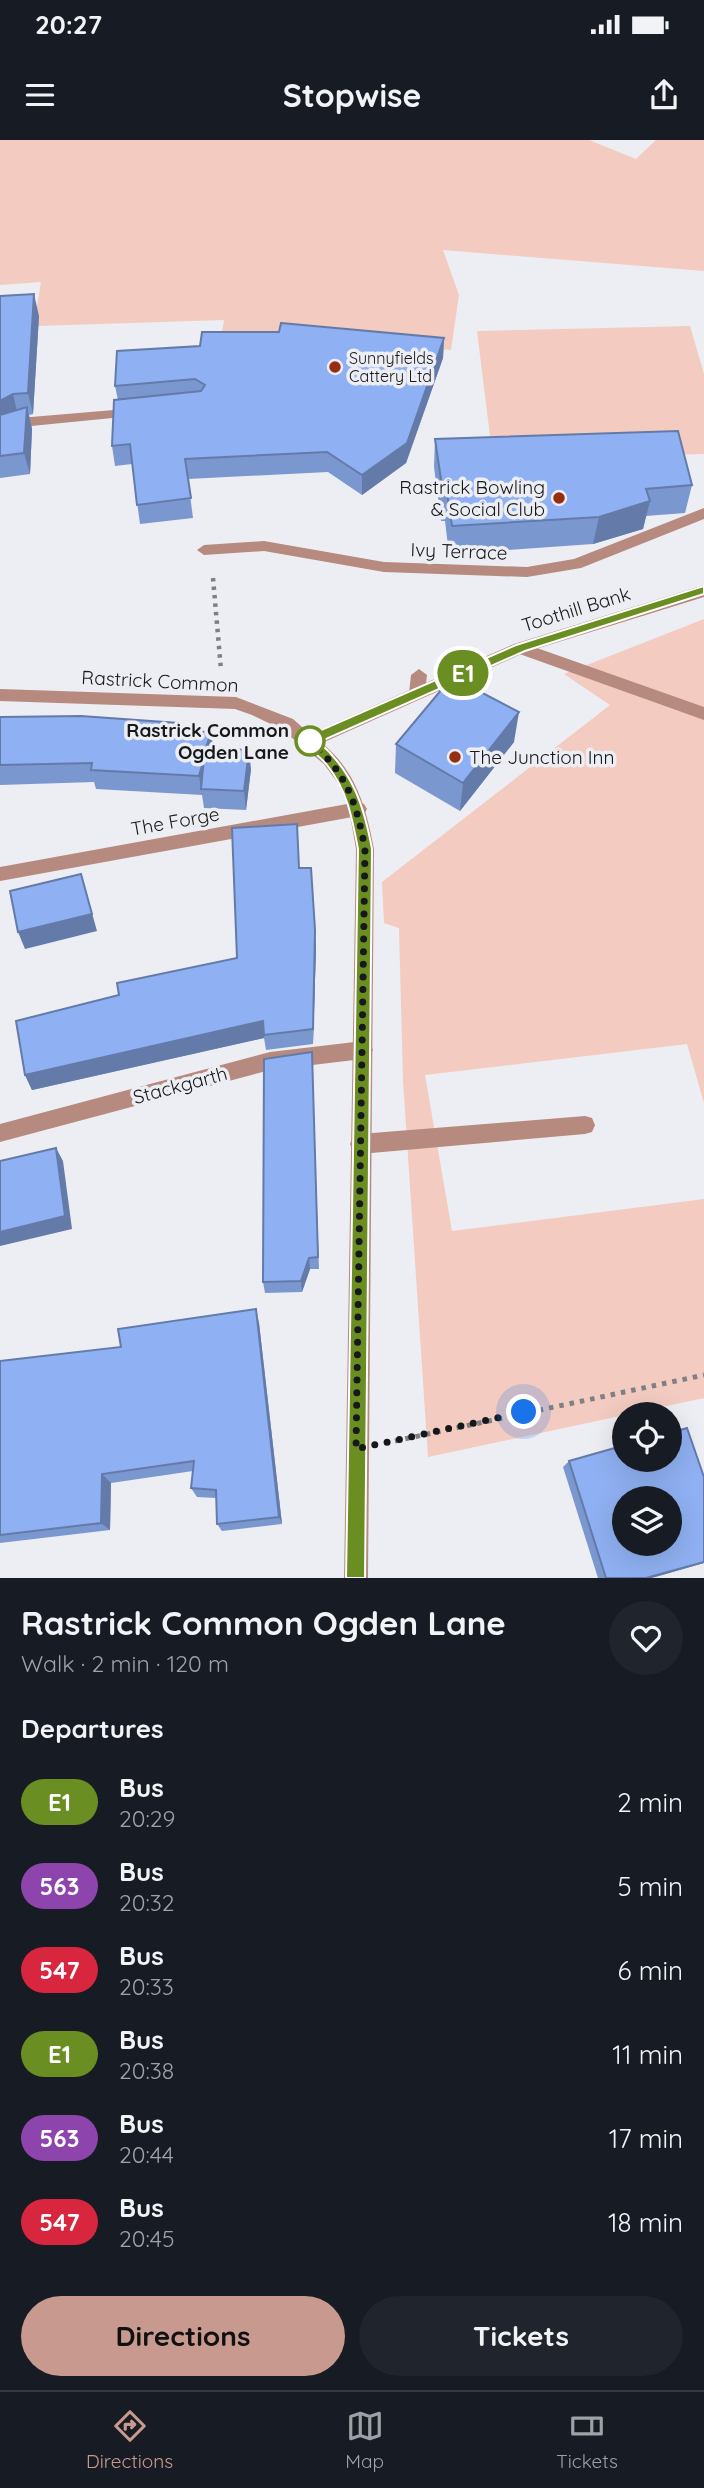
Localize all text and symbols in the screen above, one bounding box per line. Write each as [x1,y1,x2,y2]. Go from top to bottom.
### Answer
text: 20:27 [35,8,102,41]
text: Stopwise [283,75,421,115]
icon: menu [21,76,59,114]
icon: share [645,76,683,114]
place label: Sunnyfields Cattery Ltd [349,348,434,386]
marker: Sunnyfields Cattery Ltd [327,359,343,375]
place label: Rastrick Bowling & Social Club [399,475,545,521]
marker: Rastrick Bowling & Social Club [551,490,567,506]
street label: Ivy Terrace [410,537,508,565]
street label: Toothill Bank [519,581,633,637]
line badge: E1 [432,650,494,696]
text: E1 [451,658,475,688]
street label: Rastrick Common [81,665,239,697]
place label: Rastrick Common Ogden Lane [126,718,289,764]
marker: Rastrick Common Ogden Lane [295,726,325,756]
place label: The Junction Inn [469,745,615,769]
marker: The Junction Inn [447,749,463,765]
street label: The Forge [129,801,221,841]
street label: Stackgarth [130,1061,230,1109]
your location [506,1394,541,1429]
map controls [612,1402,682,1556]
button: locate [612,1402,682,1472]
button: layers [612,1486,682,1556]
button: heart [609,1601,683,1675]
text: Rastrick Common Ogden Lane [21,1602,506,1643]
text: Walk · 2 min · 120 m [21,1649,229,1678]
text: Departures [21,1712,164,1745]
text: Bus [119,1771,164,1804]
text: 2 min [617,1786,683,1819]
text: E1 [48,1787,71,1817]
text: 20:29 [119,1804,175,1833]
text: Bus [119,1855,164,1888]
text: 5 min [617,1870,683,1903]
text: 563 [40,1871,79,1901]
text: 20:32 [119,1888,175,1917]
text: Bus [119,1939,164,1972]
text: 6 min [618,1954,683,1987]
text: 547 [39,1955,80,1985]
text: 20:33 [119,1972,174,2001]
text: Bus [119,2023,164,2056]
text: 11 min [612,2038,683,2071]
text: E1 [48,2039,71,2069]
text: 20:38 [119,2056,174,2085]
text: Bus [119,2107,164,2140]
text: 17 min [609,2122,683,2155]
text: 563 [40,2123,79,2153]
text: 20:44 [119,2140,174,2169]
text: Bus [119,2191,164,2224]
text: 18 min [608,2206,683,2239]
text: 547 [39,2207,80,2237]
text: 20:45 [119,2224,175,2253]
button: Directions [21,2296,345,2376]
button: Tickets [359,2296,683,2376]
tab: Directions [86,2407,173,2473]
tab: Map [345,2407,384,2473]
tab: Tickets [556,2407,618,2473]

